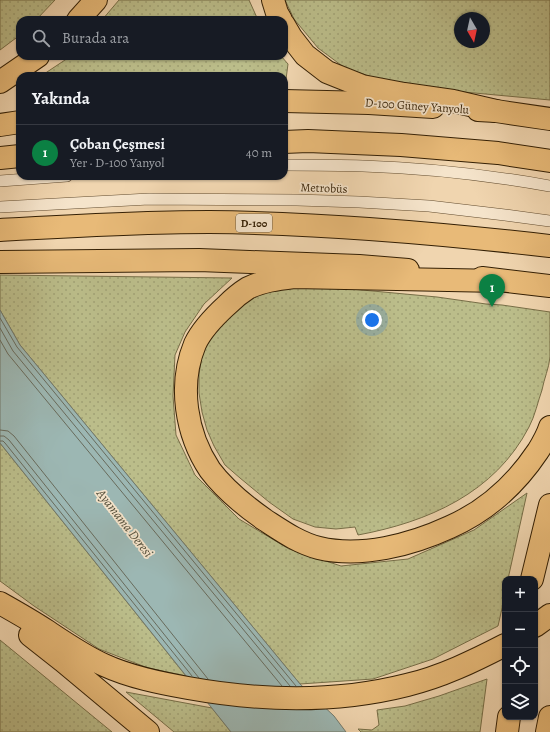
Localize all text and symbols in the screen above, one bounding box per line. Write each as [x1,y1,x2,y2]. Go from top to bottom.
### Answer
north arrow [454,12,490,48]
search box [16,16,288,60]
icon: search [30,27,52,49]
text: Burada ara [62,28,129,48]
text: Yakında [32,87,90,110]
street label: D-100 Güney Yanyolu [364,94,470,118]
text: Çoban Çeşmesi [70,134,165,154]
text: 1 [43,144,47,161]
text: 40 m [246,144,272,161]
text: Yer · D-100 Yanyol [70,154,164,171]
street label: Metrobüs [300,179,348,197]
road number: D-100 [236,214,272,232]
pin: 1 [479,274,505,307]
your location [362,310,382,330]
water label: Ayamama Deresi [92,485,157,561]
map controls [502,576,538,720]
button: + [502,576,538,612]
button: − [502,612,538,648]
button: locate [502,648,538,684]
button: layers [502,684,538,720]

